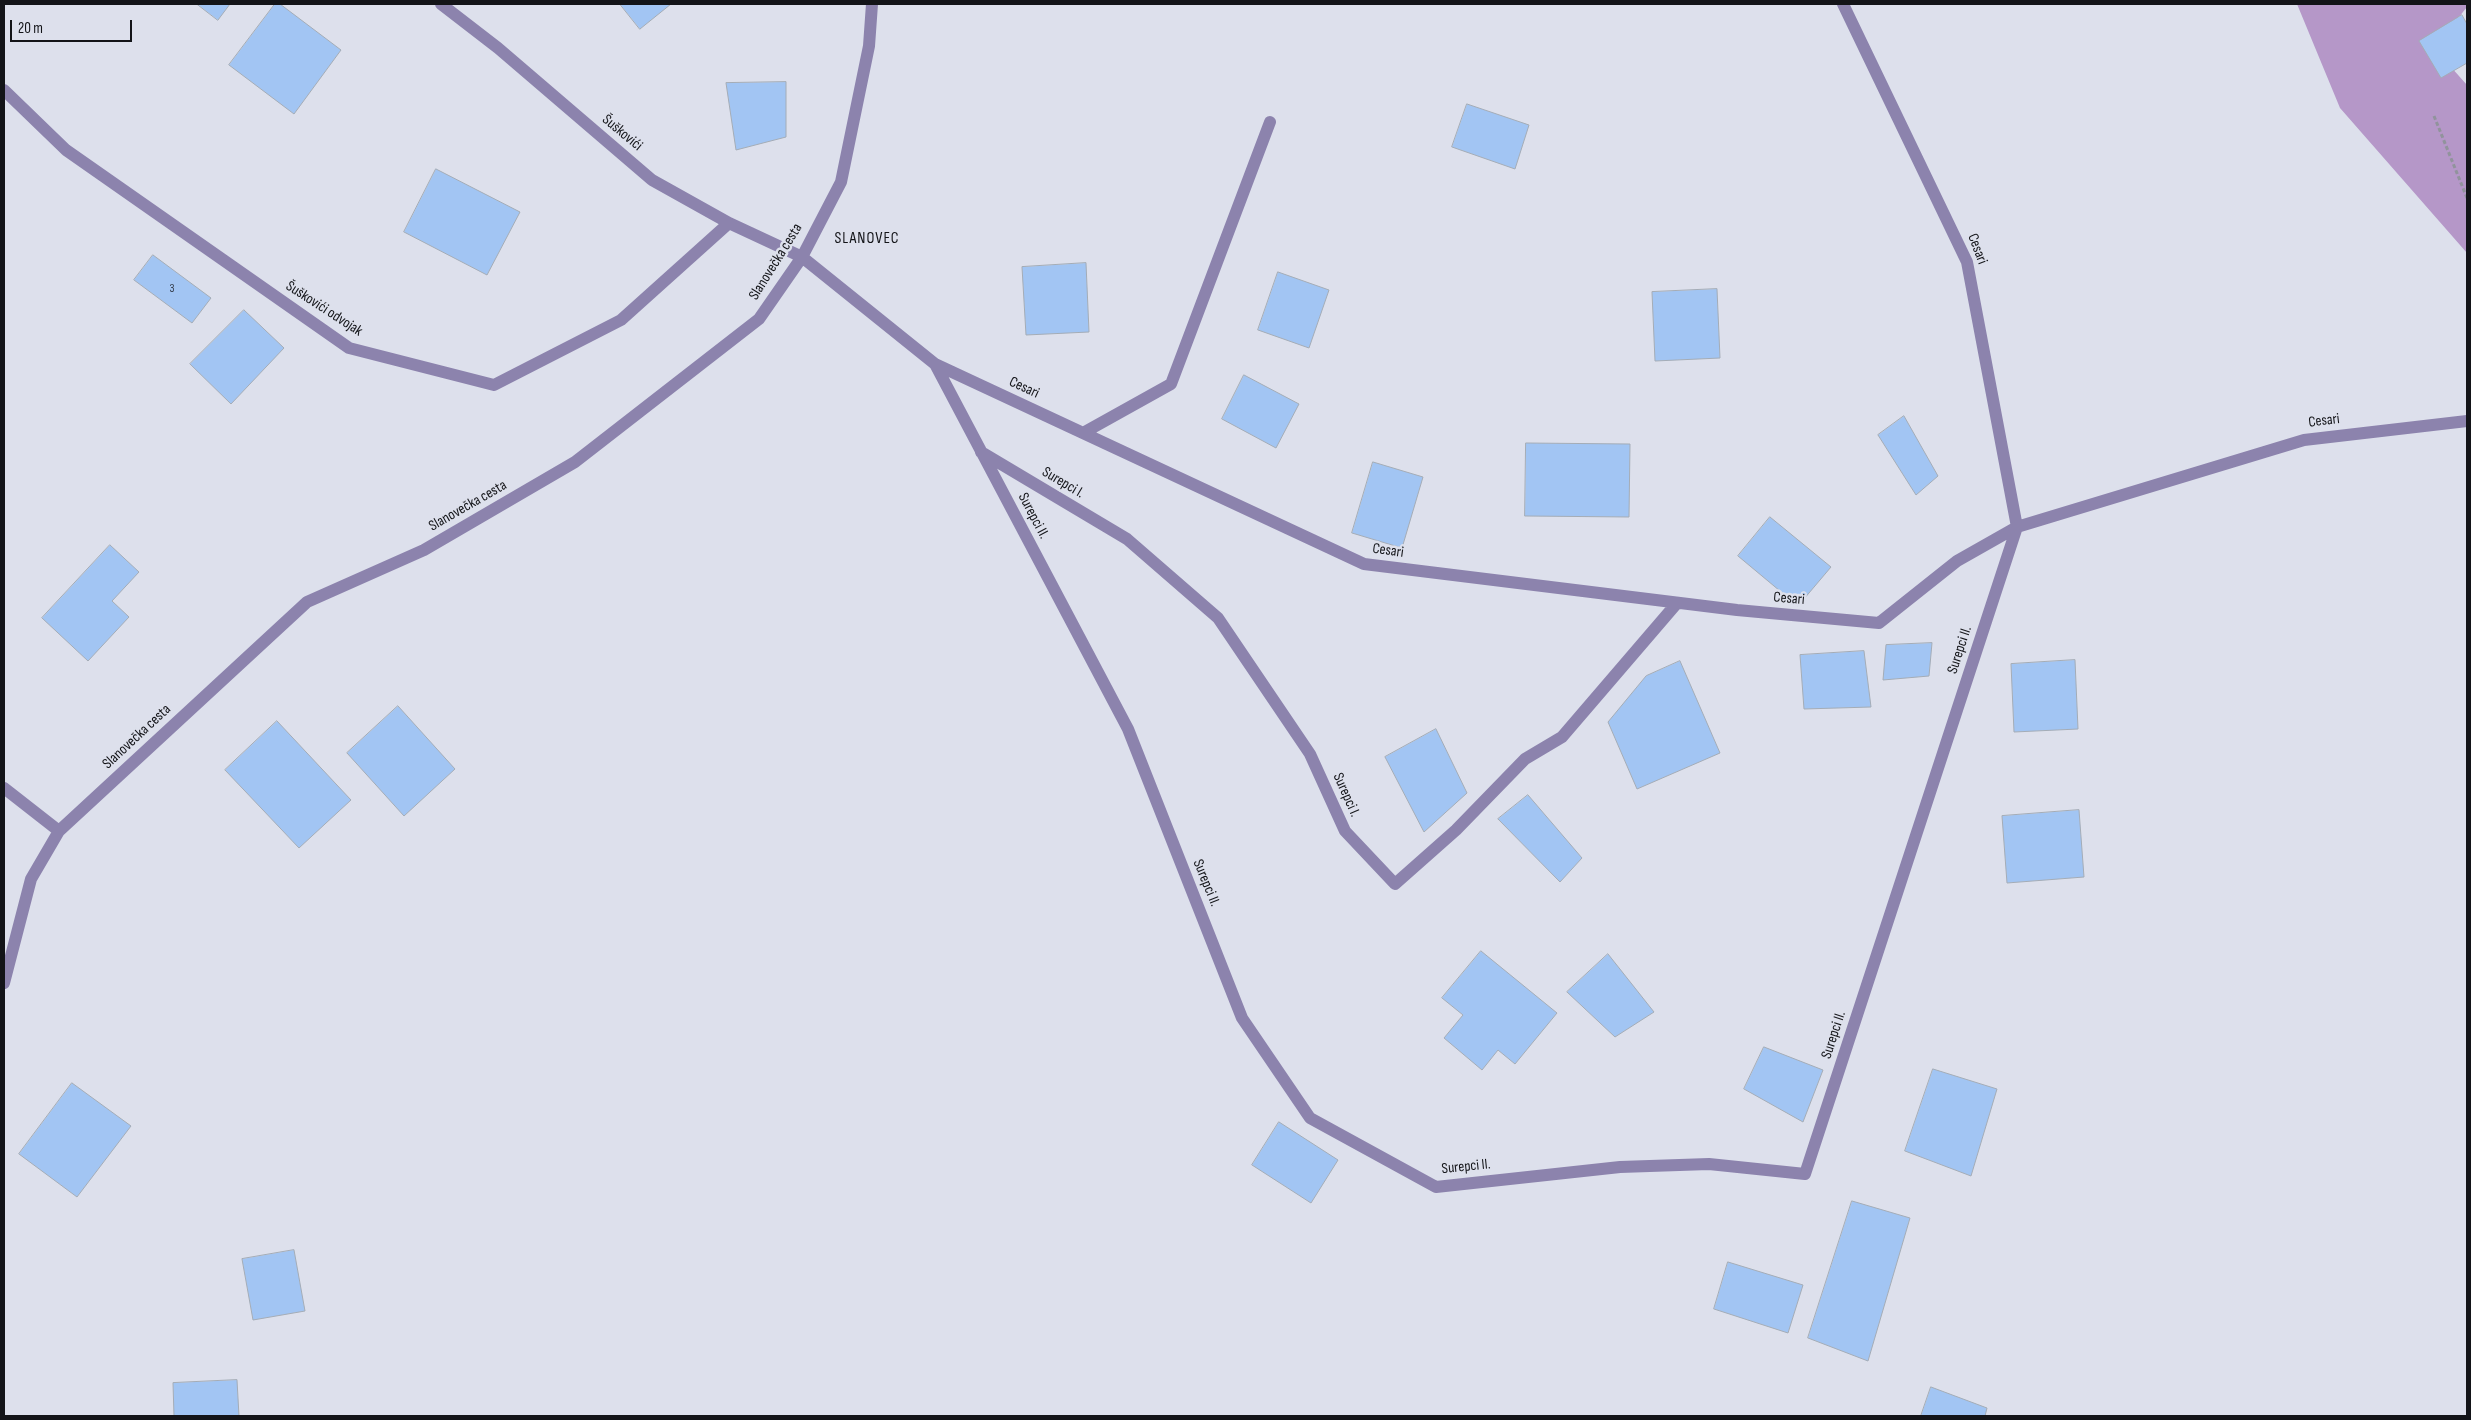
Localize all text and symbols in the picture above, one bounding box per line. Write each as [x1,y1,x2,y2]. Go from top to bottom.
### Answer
scale bar [12,10,135,42]
text: 20 m [18,19,43,38]
street label: Šuškovići [598,111,646,155]
street label: Slanovečka cesta [745,220,807,304]
district label: SLANOVEC [833,229,901,249]
street label: Cesari [1963,231,1991,267]
street label: Šuškovići odvojak [282,277,366,341]
house number: 3 [169,282,175,296]
street label: Cesari [1006,373,1042,403]
street label: Cesari [2307,410,2341,432]
street label: Surepci I. [1039,463,1087,503]
street label: Slanovečka cesta [426,477,510,535]
street label: Surepci II. [1014,490,1052,542]
street label: Cesari [1371,540,1405,562]
street label: Cesari [1773,589,1805,609]
street label: Surepci II. [1944,624,1976,676]
street label: Slanovečka cesta [99,701,175,773]
street label: Surepci I. [1328,770,1364,820]
street label: Surepci II. [1188,857,1224,909]
street label: Surepci II. [1818,1009,1850,1061]
street label: Surepci II. [1441,1155,1491,1179]

